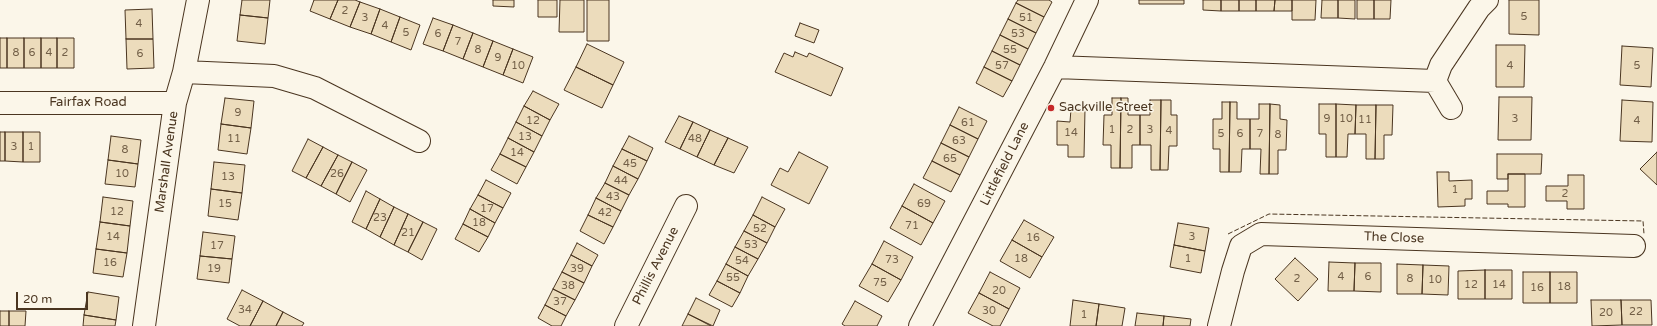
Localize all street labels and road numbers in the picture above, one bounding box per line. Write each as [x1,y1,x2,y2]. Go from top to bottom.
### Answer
street label: Fairfax Road [49,95,127,111]
street label: Marshall Avenue [152,110,182,214]
street label: Littlefield Lane [977,120,1033,208]
street label: Phillis Avenue [630,224,682,308]
street label: The Close [1364,229,1424,247]

